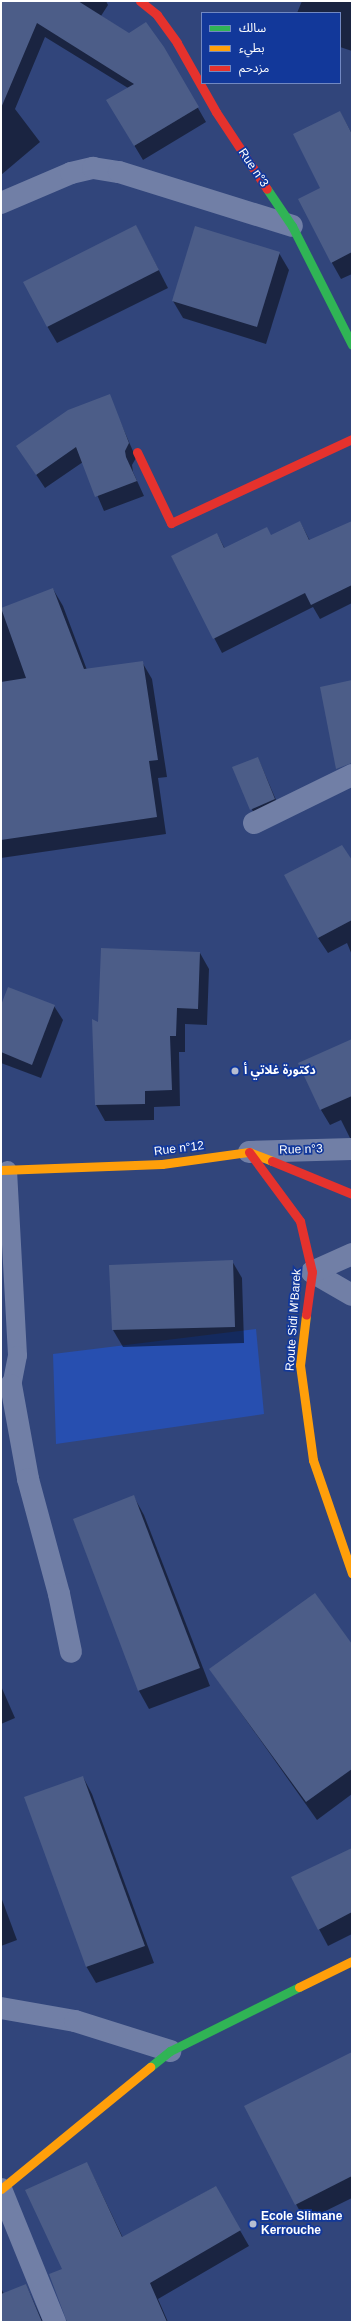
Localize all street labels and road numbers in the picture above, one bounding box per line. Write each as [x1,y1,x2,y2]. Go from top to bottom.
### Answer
street label: Rue n°3 [235,146,271,190]
street label: Rue n°12 [153,1139,205,1159]
street label: Rue n°3 [279,1142,323,1158]
street label: Route Sidi M'Barek [283,1268,305,1372]

